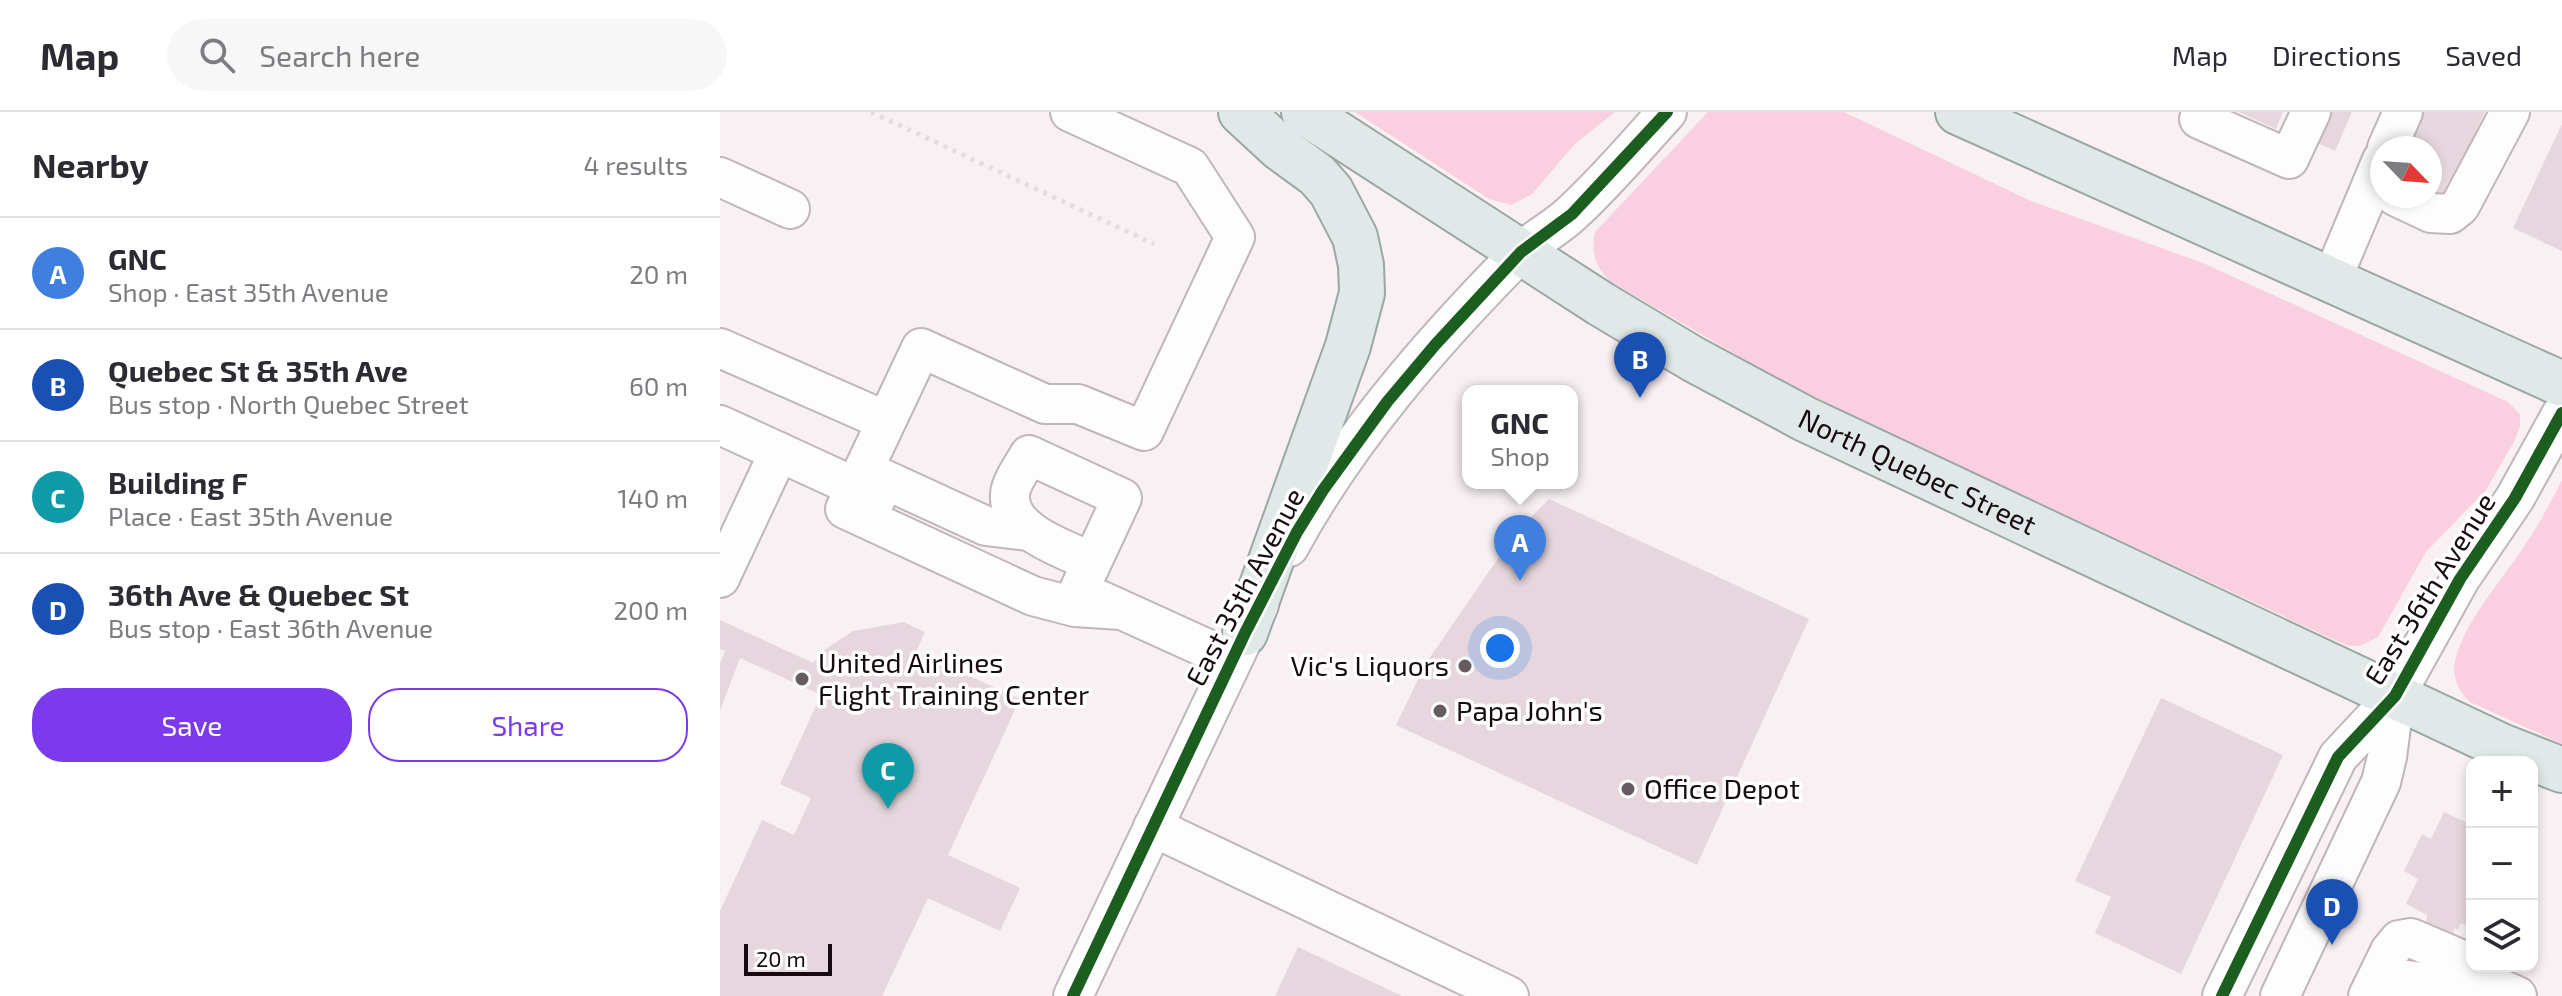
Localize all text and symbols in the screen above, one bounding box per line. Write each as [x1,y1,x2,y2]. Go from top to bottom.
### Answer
search box [167,19,727,91]
text: Map [40,32,119,78]
icon: search [195,33,239,77]
text: Search here [259,37,420,73]
text: Map [2172,38,2228,72]
text: Directions [2272,38,2401,72]
text: Saved [2445,38,2522,72]
north arrow [2370,136,2442,208]
text: Nearby [32,144,149,185]
text: 4 results [583,149,688,180]
text: GNC [108,240,167,276]
text: A [50,258,66,289]
text: 20 m [629,258,688,289]
text: Shop · East 35th Avenue [108,276,389,307]
pin: B [1614,332,1666,398]
text: Quebec St & 35th Ave [108,352,408,388]
text: B [50,370,66,401]
text: 60 m [629,370,688,401]
popup [1462,385,1578,489]
text: Bus stop · North Quebec Street [108,388,469,419]
street label: North Quebec Street [1793,400,2042,541]
text: GNC [1490,404,1549,440]
text: Shop [1490,440,1550,471]
text: Building F [108,464,248,500]
text: C [50,482,66,513]
text: 140 m [617,482,688,513]
street label: East 35th Avenue [1178,482,1311,691]
street label: East 36th Avenue [2356,486,2502,691]
text: Place · East 35th Avenue [108,500,393,531]
pin: A [1494,515,1546,581]
text: 36th Ave & Quebec St [108,576,409,612]
text: D [49,594,67,625]
text: 200 m [613,594,688,625]
text: Bus stop · East 36th Avenue [108,612,433,643]
your location [1480,628,1520,668]
place label: United Airlines Flight Training Center [818,645,1089,711]
place label: Vic's Liquors [1290,648,1449,682]
marker: Vic's Liquors [1456,657,1474,675]
marker: United Airlines Flight Training Center [793,670,811,688]
button: Save [32,688,352,762]
button: Share [368,688,688,762]
place label: Papa John's [1456,693,1603,727]
marker: Papa John's [1431,702,1449,720]
pin: C [862,743,914,809]
map controls [2466,756,2538,972]
button: + [2466,756,2538,828]
place label: Office Depot [1644,771,1800,805]
marker: Office Depot [1619,780,1637,798]
button: − [2466,828,2538,900]
pin: D [2306,879,2358,945]
button: layers [2466,900,2538,972]
scale bar [744,940,832,976]
text: 20 m [756,945,806,971]

